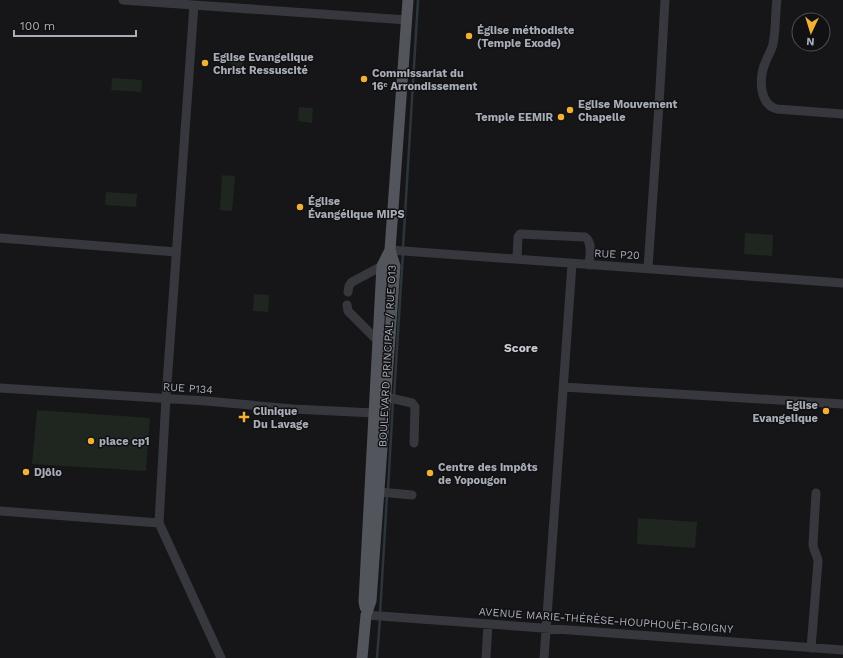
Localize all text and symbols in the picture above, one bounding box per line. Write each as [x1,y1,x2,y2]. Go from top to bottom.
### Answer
scale bar [14,12,136,38]
north arrow [791,12,831,52]
text: 100 m [20,19,55,33]
place label: Église méthodiste (Temple Exode) [477,24,574,50]
marker: Église méthodiste (Temple Exode) [464,31,474,41]
text: N [806,35,815,48]
place label: Eglise Evangelique Christ Ressuscité [213,51,314,77]
marker: Eglise Evangelique Christ Ressuscité [200,58,210,68]
place label: Commissariat du 16ᵉ Arrondissement [372,67,477,93]
marker: Commissariat du 16ᵉ Arrondissement [359,74,369,84]
place label: Eglise Mouvement Chapelle [578,98,678,124]
marker: Eglise Mouvement Chapelle [565,105,575,115]
place label: Temple EEMIR [475,111,553,124]
marker: Temple EEMIR [556,112,566,122]
place label: Église Évangélique MIPS [308,195,405,221]
marker: Église Évangélique MIPS [295,202,305,212]
street label: RUE P20 [594,247,640,262]
street label: BOULEVARD PRINCIPAL / RUE O13 [376,265,399,447]
district label: Score [504,341,538,355]
street label: RUE P134 [163,380,214,397]
place label: Eglise Evangelique [753,399,818,425]
place label: Clinique Du Lavage [253,405,309,431]
marker: Eglise Evangelique [821,406,831,416]
marker: Clinique Du Lavage [238,411,250,423]
place label: place cp1 [99,435,150,448]
marker: place cp1 [86,436,96,446]
place label: Centre des impôts de Yopougon [438,461,538,487]
place label: Djôlo [34,466,62,479]
marker: Djôlo [21,467,31,477]
marker: Centre des impôts de Yopougon [425,468,435,478]
street label: AVENUE MARIE-THÉRÈSE-HOUPHOUËT-BOIGNY [478,604,734,636]

